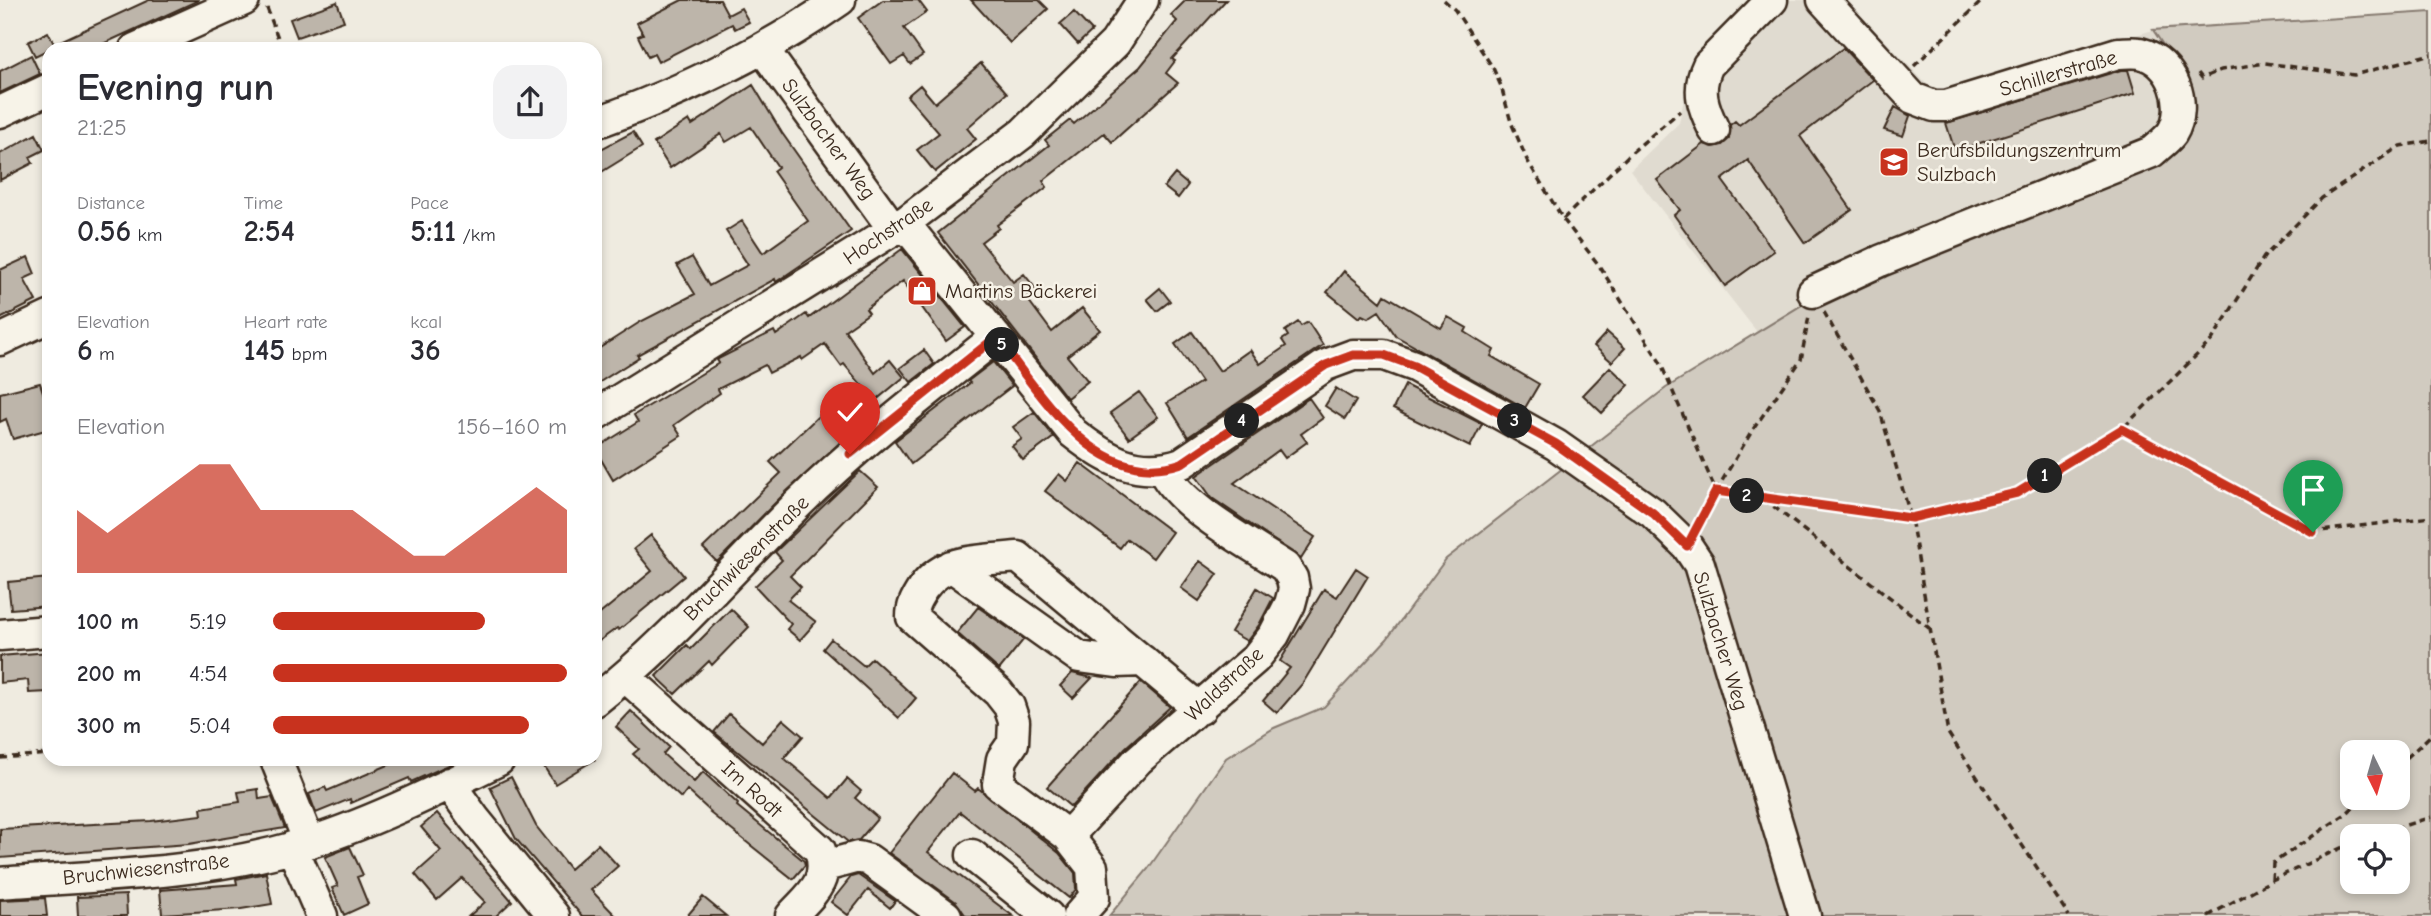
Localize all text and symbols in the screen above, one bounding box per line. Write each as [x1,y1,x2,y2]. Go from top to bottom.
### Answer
street label: Schillerstraße [1997,45,2119,101]
button: share [493,65,567,139]
text: Evening run [77,66,274,110]
street label: Sulzbacher Weg [777,74,881,204]
text: 21:25 [77,114,127,141]
place label: Berufsbildungszentrum Sulzbach [1917,138,2121,186]
school or university icon: Berufsbildungszentrum Sulzbach [1877,145,1911,179]
text: Distance [77,192,145,214]
text: Time [244,192,283,214]
text: Pace [410,192,449,214]
street label: Hochstraße [839,192,937,270]
text: 0.56 [77,214,131,249]
text: 2:54 [244,214,295,249]
text: 5:11 [410,214,456,249]
text: km [131,224,162,246]
text: /km [456,224,496,246]
shop icon: Martins Bäckerei [905,274,939,308]
place label: Martins Bäckerei [945,279,1097,303]
text: Elevation [77,311,150,333]
text: Heart rate [244,311,327,333]
text: kcal [410,311,442,333]
pin: 5 [984,328,1020,362]
text: 6 [77,333,93,368]
text: 145 [244,333,285,368]
text: 36 [410,333,441,368]
text: 5 [996,333,1007,355]
text: m [93,343,115,365]
text: bpm [285,343,327,365]
pin [820,382,880,454]
icon: check [831,393,869,431]
pin: 4 [1224,404,1260,438]
pin: 3 [1498,404,1532,438]
text: 4 [1237,409,1246,431]
text: 3 [1510,409,1519,431]
text: Elevation [77,413,165,440]
text: 156–160 m [457,413,567,440]
pin: 1 [2028,458,2062,494]
pin [2283,460,2343,532]
text: 1 [2041,464,2048,486]
icon: arrive [2294,471,2332,509]
pin: 2 [1730,478,1764,514]
text: 2 [1742,484,1751,506]
street label: Bruchwiesenstraße [678,490,814,626]
street label: Sulzbacher Weg [1689,569,1753,713]
text: 100 m [77,608,139,635]
text: 5:19 [189,608,227,635]
street label: Waldstraße [1180,642,1268,726]
text: 200 m [77,660,141,687]
text: 4:54 [189,660,228,687]
text: 300 m [77,712,141,739]
text: 5:04 [189,712,231,739]
north arrow [2340,740,2410,810]
map controls [2340,740,2410,894]
street label: Im Rodt [717,756,788,823]
button: locate [2340,824,2410,894]
street label: Bruchwiesenstraße [62,848,230,890]

